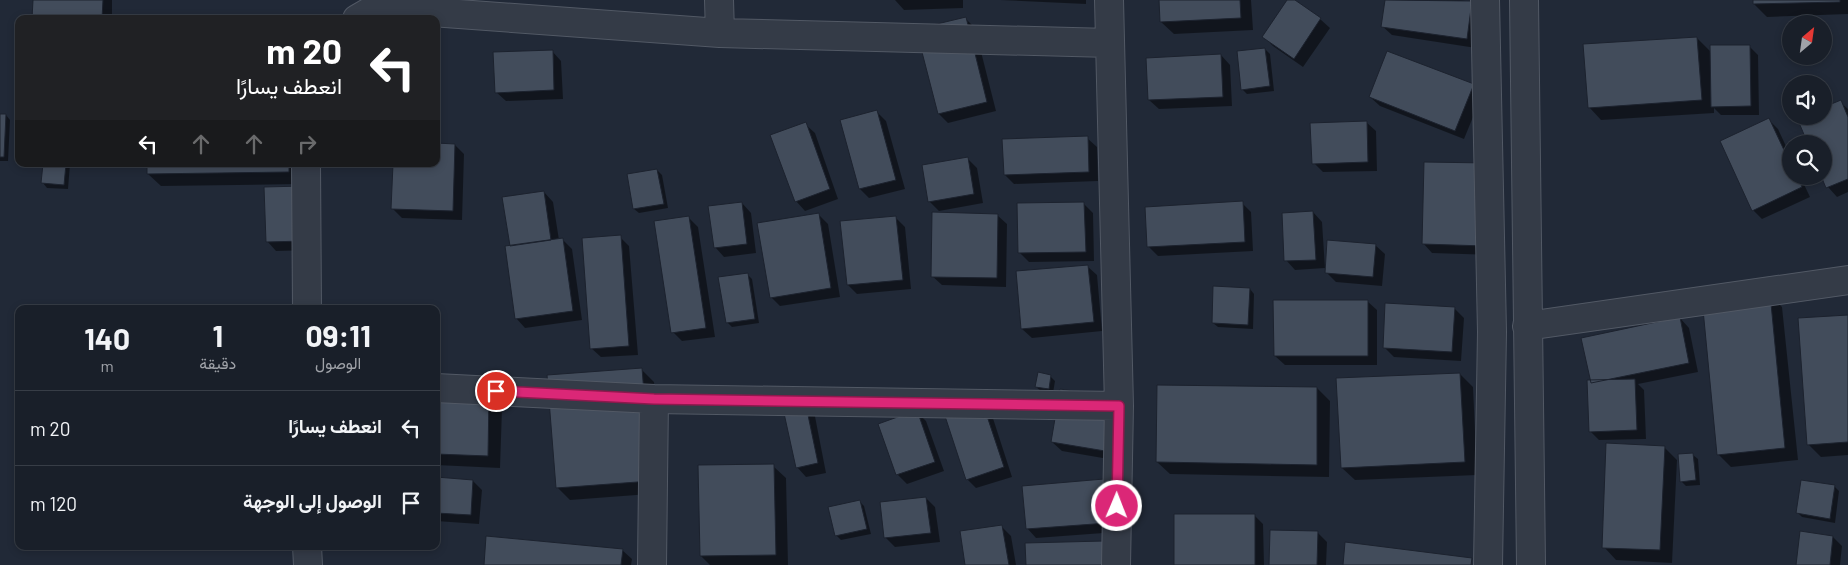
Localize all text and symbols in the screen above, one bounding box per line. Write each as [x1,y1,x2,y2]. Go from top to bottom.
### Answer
north arrow [1782,15,1832,65]
map controls [1782,15,1832,185]
text: 20 m [266,29,342,71]
icon: left [360,35,425,100]
text: انعطف يسارًا [236,72,342,98]
button: sound [1782,75,1832,125]
icon: left [134,130,162,158]
icon: ahead [187,130,215,158]
icon: ahead [240,130,268,158]
icon: right [293,130,321,158]
button: search [1782,135,1832,185]
text: 1 [212,317,223,353]
text: 09:11 [305,317,371,353]
text: 140 [84,320,130,356]
text: دقيقة [199,353,236,372]
text: الوصول [315,353,361,372]
text: m [100,356,114,375]
pin [475,370,517,412]
icon: arrive [482,377,510,405]
text: انعطف يسارًا [288,414,382,437]
icon: left [397,414,425,442]
text: 20 m [30,417,70,440]
position arrow [1090,479,1142,531]
text: الوصول إلى الوجهة [243,489,382,512]
icon: arrive [397,489,425,517]
text: 120 m [30,492,77,515]

